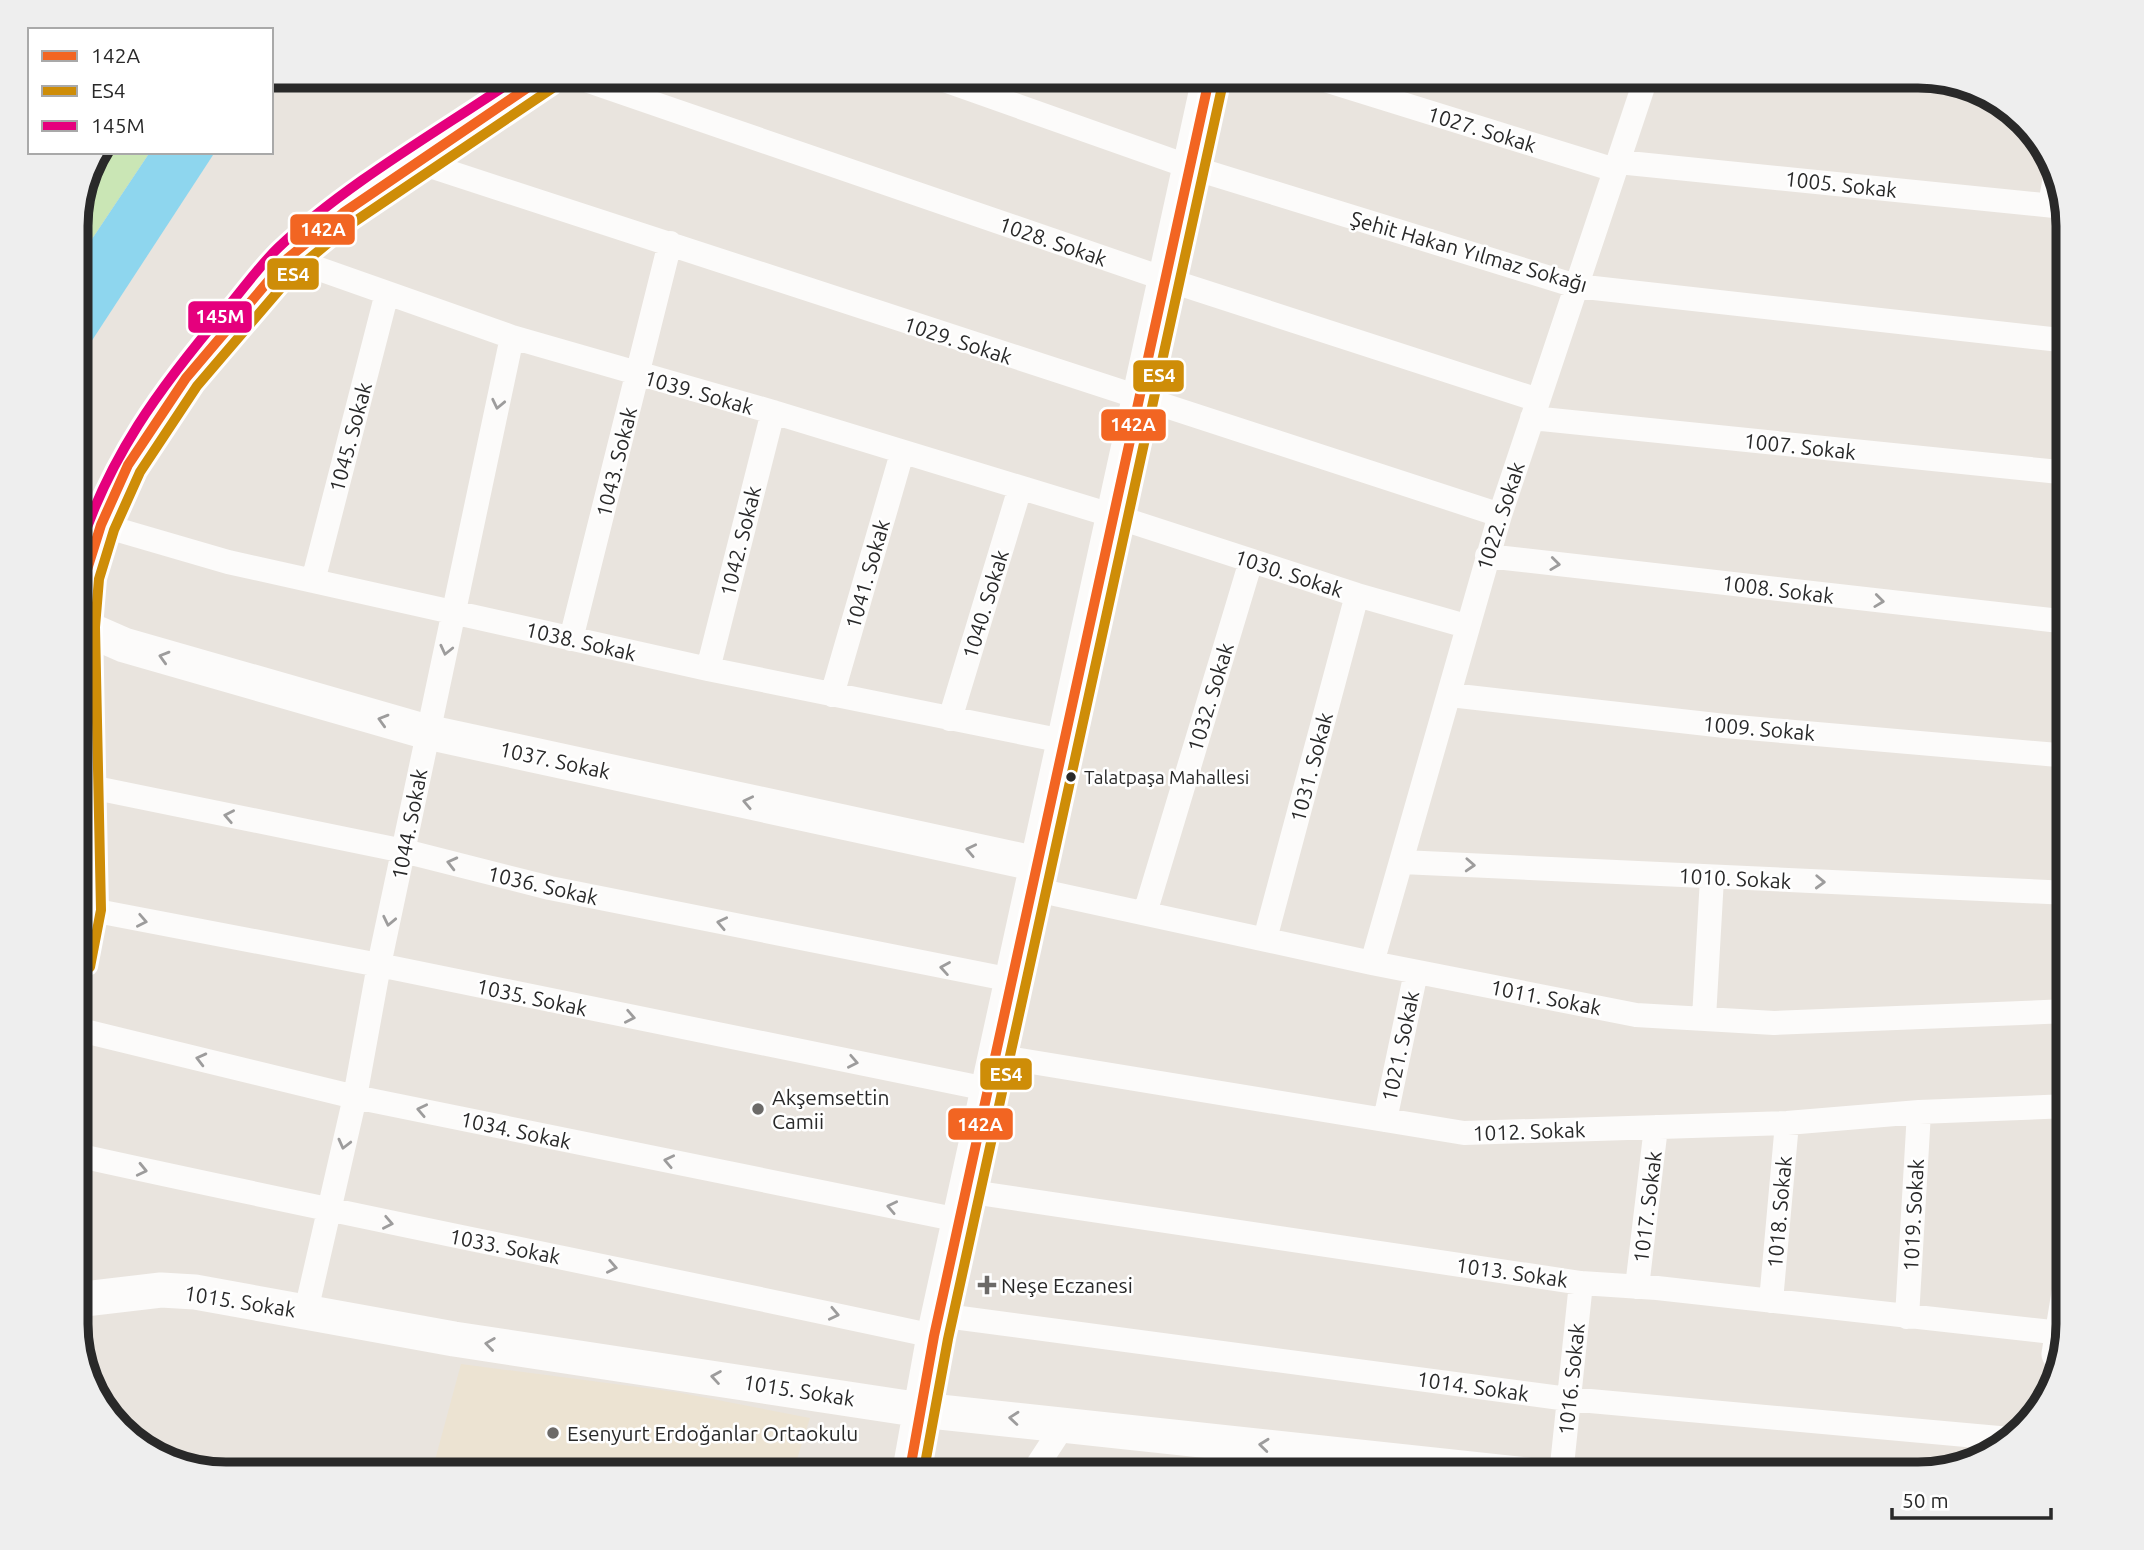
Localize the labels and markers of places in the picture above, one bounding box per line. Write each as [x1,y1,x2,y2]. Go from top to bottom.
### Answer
place label: Talatpaşa Mahallesi [1084,766,1249,788]
marker: Talatpaşa Mahallesi [1064,770,1078,784]
place label: Akşemsettin Camii [772,1085,889,1133]
marker: Akşemsettin Camii [750,1101,766,1117]
place label: Neşe Eczanesi [1001,1273,1133,1297]
marker: Neşe Eczanesi [979,1277,995,1293]
place label: Esenyurt Erdoğanlar Ortaokulu [567,1421,858,1445]
marker: Esenyurt Erdoğanlar Ortaokulu [545,1425,561,1441]

